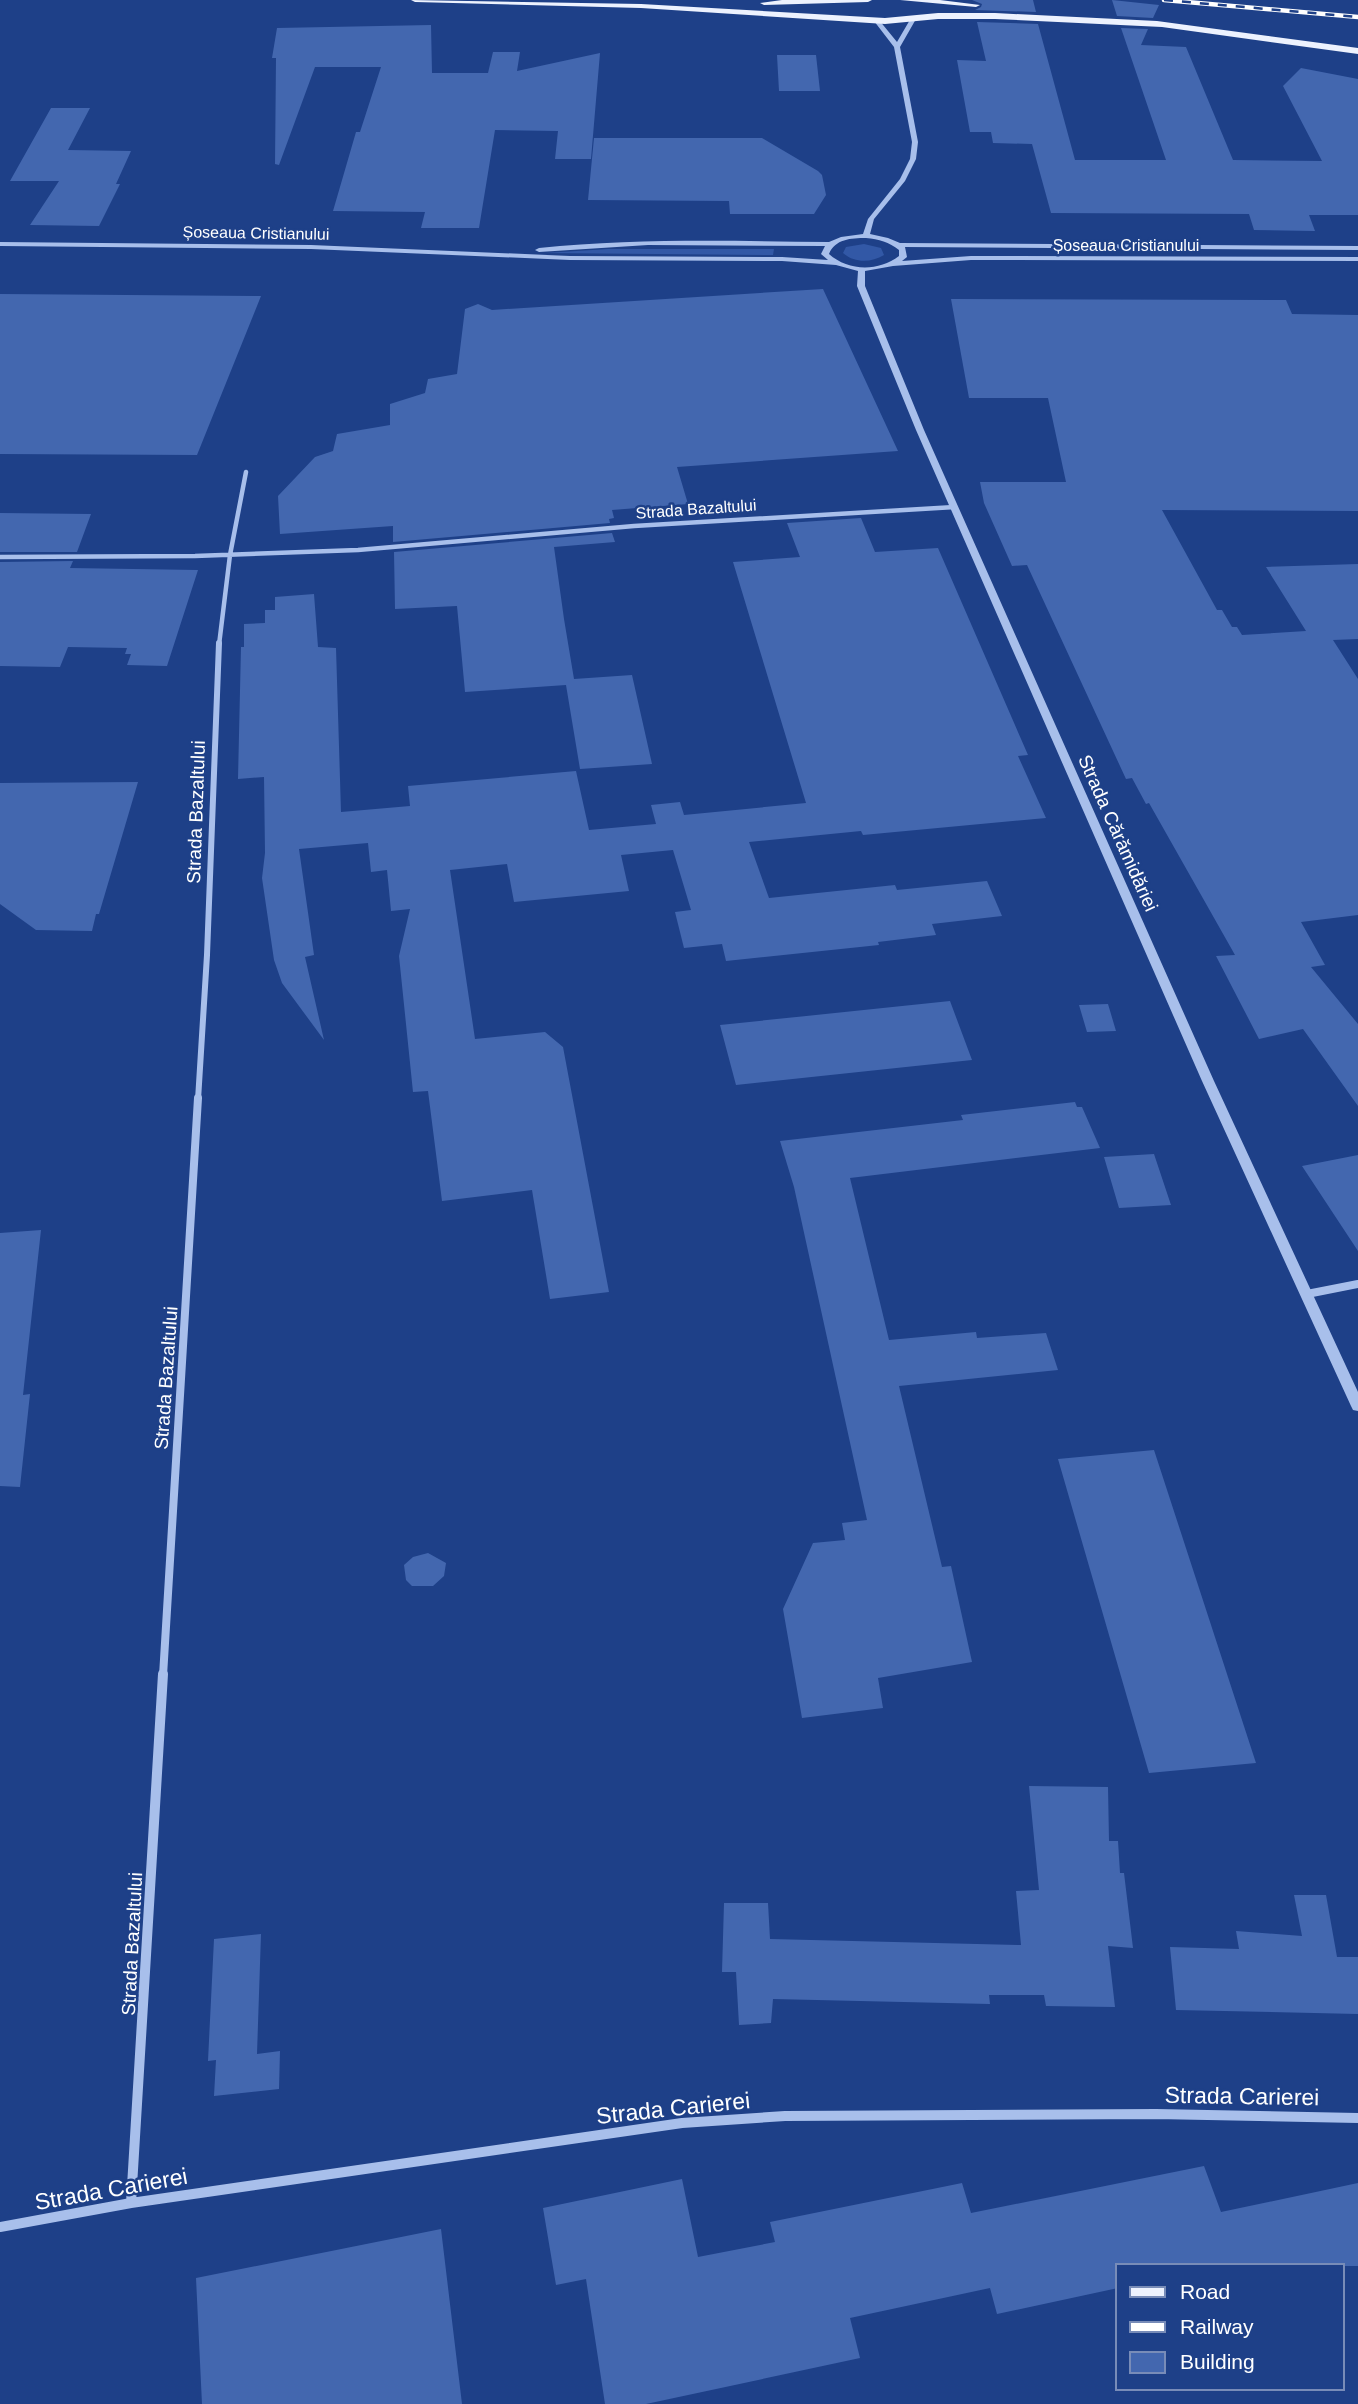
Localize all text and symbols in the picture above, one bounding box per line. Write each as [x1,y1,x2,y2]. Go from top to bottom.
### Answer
street label: Șoseaua Cristianului [182,223,330,243]
street label: Șoseaua Cristianului [1053,237,1199,254]
street label: Strada Bazaltului [635,496,757,522]
street label: Strada Bazaltului [183,740,209,884]
street label: Strada Cărămidăriei [1074,752,1162,914]
street label: Strada Bazaltului [151,1306,181,1450]
street label: Strada Bazaltului [118,1872,146,2016]
street label: Strada Carierei [1164,2082,1320,2110]
street label: Strada Carierei [595,2087,751,2129]
street label: Strada Carierei [33,2163,189,2215]
legend [1116,2264,1344,2390]
text: Road [1180,2280,1230,2303]
text: Railway [1180,2315,1254,2338]
text: Building [1180,2350,1255,2373]

